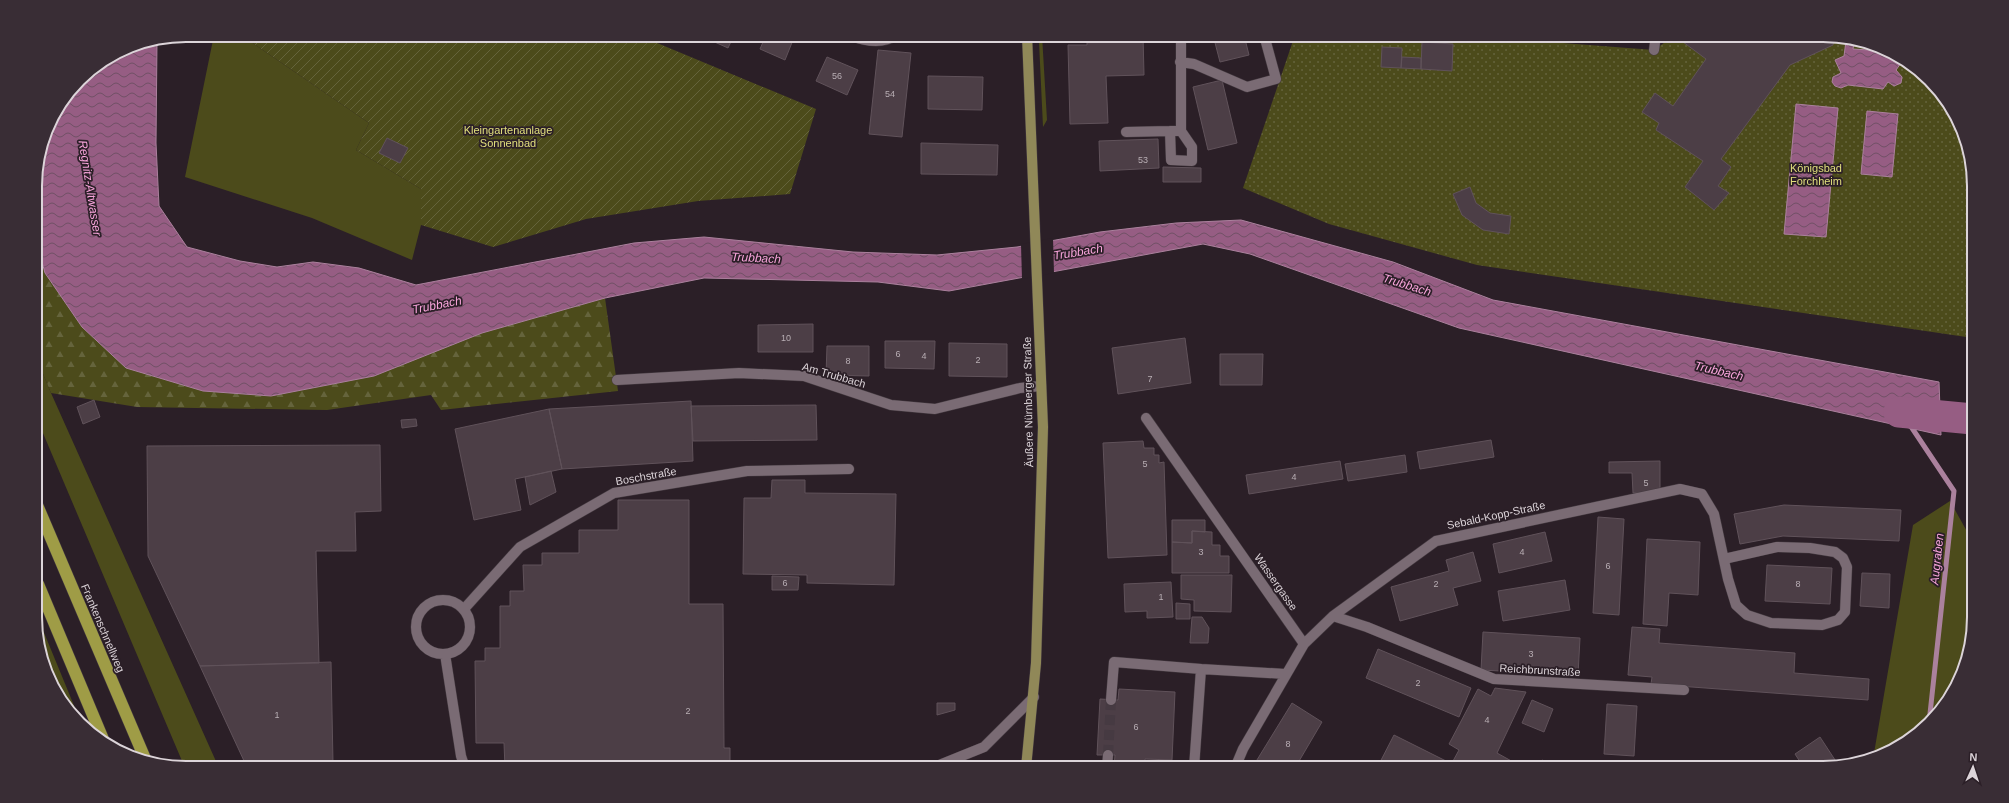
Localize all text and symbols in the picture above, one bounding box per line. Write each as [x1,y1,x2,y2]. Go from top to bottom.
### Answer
house number: 56 [832,71,842,81]
house number: 54 [885,89,895,99]
park label: Kleingartenanlage Sonnenbad [464,124,552,149]
water label: Regnitz-Altwasser [76,139,105,238]
house number: 53 [1138,155,1148,165]
park label: Königsbad Forchheim [1790,162,1842,187]
water label: Trubbach [1052,241,1104,263]
water label: Trubbach [731,250,782,266]
water label: Trubbach [1381,271,1433,299]
water label: Trubbach [411,293,463,317]
house number: 10 [781,333,791,343]
street label: Äußere Nürnberger Straße [1021,336,1035,468]
house number: 6 [895,349,901,359]
house number: 4 [921,351,927,361]
house number: 2 [975,355,981,365]
house number: 8 [845,356,851,366]
water label: Trubbach [1693,359,1745,383]
street label: Am Trubbach [801,360,867,390]
house number: 7 [1147,374,1153,384]
house number: 5 [1142,459,1148,469]
street label: Boschstraße [615,465,677,487]
house number: 4 [1291,472,1297,482]
house number: 5 [1643,478,1649,488]
street label: Sebald-Kopp-Straße [1446,499,1546,531]
water label: Augraben [1927,532,1947,587]
house number: 3 [1198,547,1204,557]
house number: 4 [1519,547,1525,557]
street label: Wassergasse [1252,551,1300,613]
house number: 6 [1605,561,1611,571]
house number: 6 [782,578,788,588]
house number: 2 [1433,579,1439,589]
house number: 8 [1795,579,1801,589]
street label: Frankenschnellweg [79,582,127,674]
house number: 1 [1158,592,1164,602]
house number: 3 [1528,649,1534,659]
street label: Reichbrunstraße [1499,662,1581,678]
house number: 2 [1415,678,1421,688]
house number: 2 [685,706,691,716]
house number: 1 [274,710,280,720]
house number: 4 [1484,715,1490,725]
house number: 6 [1133,722,1139,732]
house number: 8 [1285,739,1291,749]
north arrow [1953,747,1993,787]
text: N [1969,751,1978,763]

